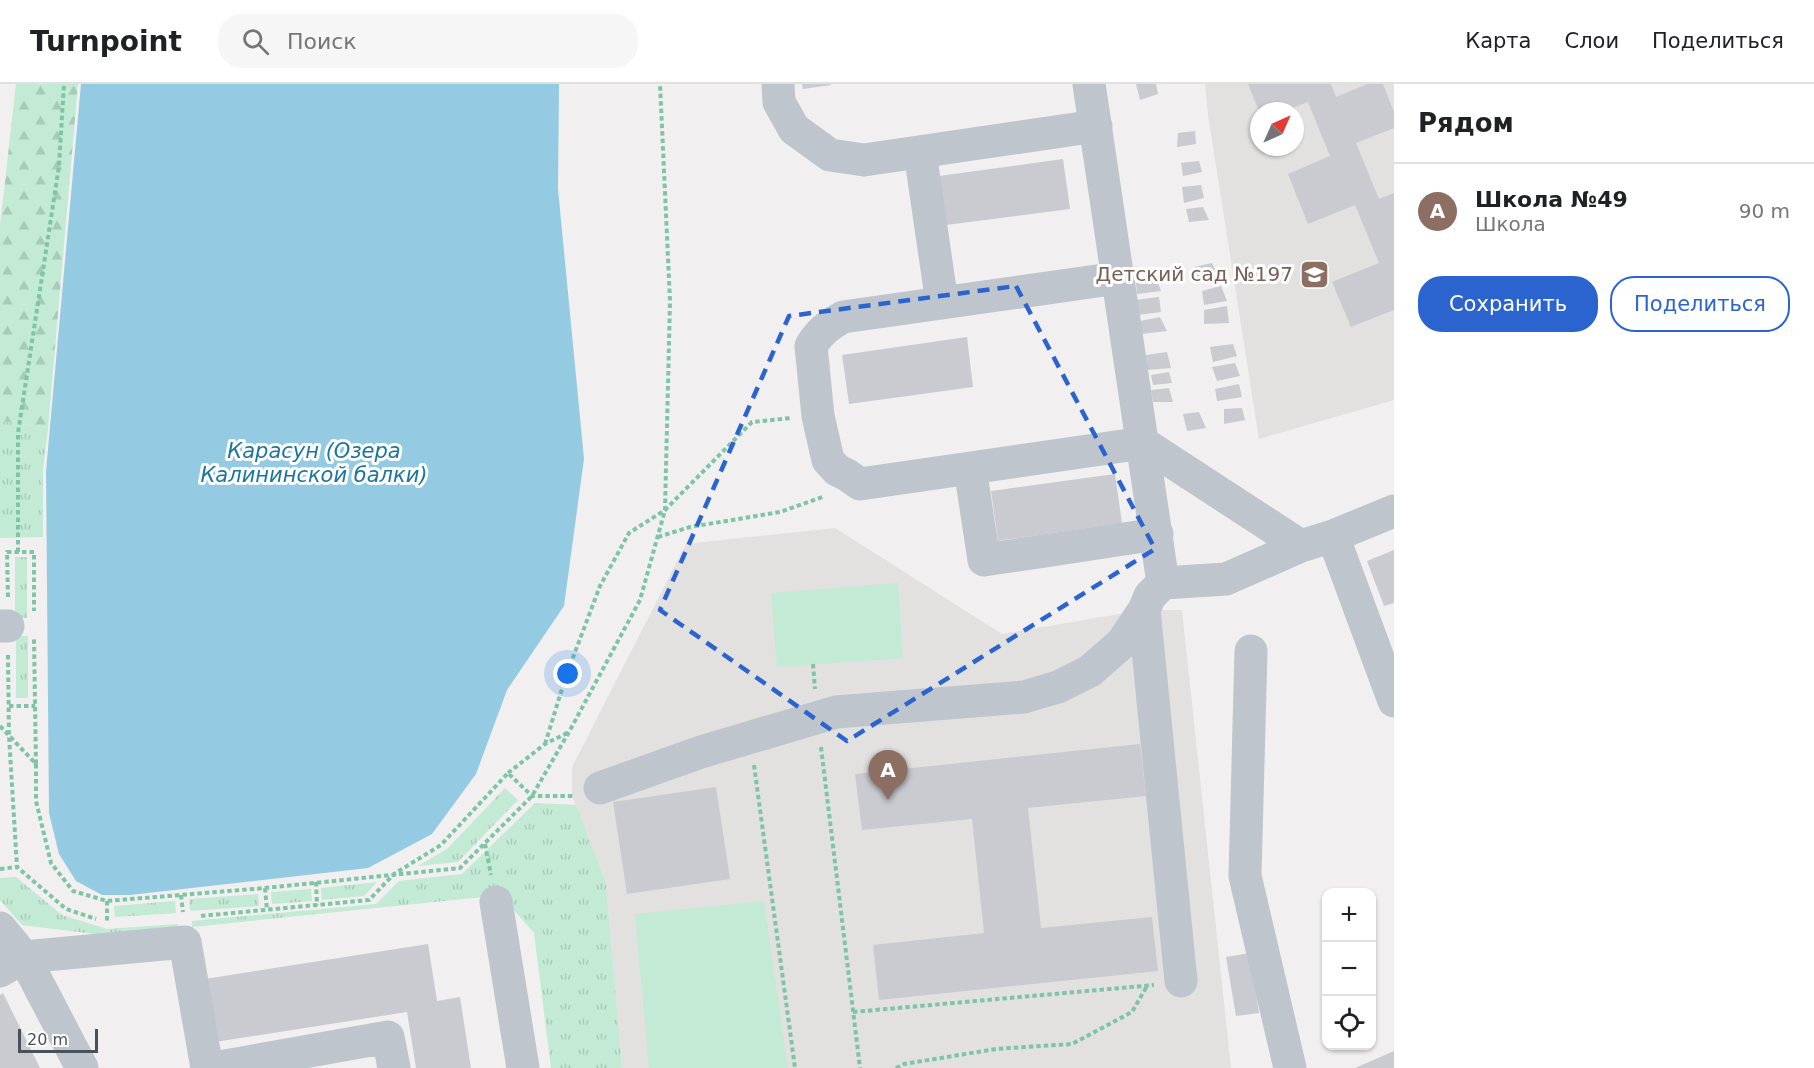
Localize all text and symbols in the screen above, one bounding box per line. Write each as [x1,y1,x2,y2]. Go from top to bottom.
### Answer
search box [218,14,638,68]
text: Turnpoint [30,25,182,58]
icon: search [239,25,272,58]
text: Поиск [287,29,357,54]
text: Карта [1465,29,1531,53]
text: Слои [1564,29,1619,53]
text: Поделиться [1652,29,1784,53]
north arrow [1250,102,1304,156]
text: Рядом [1418,108,1514,138]
text: Школа №49 [1475,187,1628,212]
text: A [1430,199,1445,223]
text: 90 m [1739,199,1790,223]
text: Школа [1475,212,1546,236]
school or university icon: Детский сад №197 [1298,258,1330,290]
place label: Детский сад №197 [1096,262,1293,286]
button: Сохранить [1418,276,1598,332]
button: Поделиться [1610,276,1790,332]
water label: Карасун (Озера Калининской балки) [200,439,428,487]
your location [553,659,582,688]
pin: A [868,750,908,800]
map controls [1322,888,1376,1050]
button: + [1322,888,1376,942]
button: − [1322,942,1376,996]
button: locate [1322,996,1376,1050]
scale bar [18,1026,98,1054]
text: 20 m [27,1030,68,1049]

